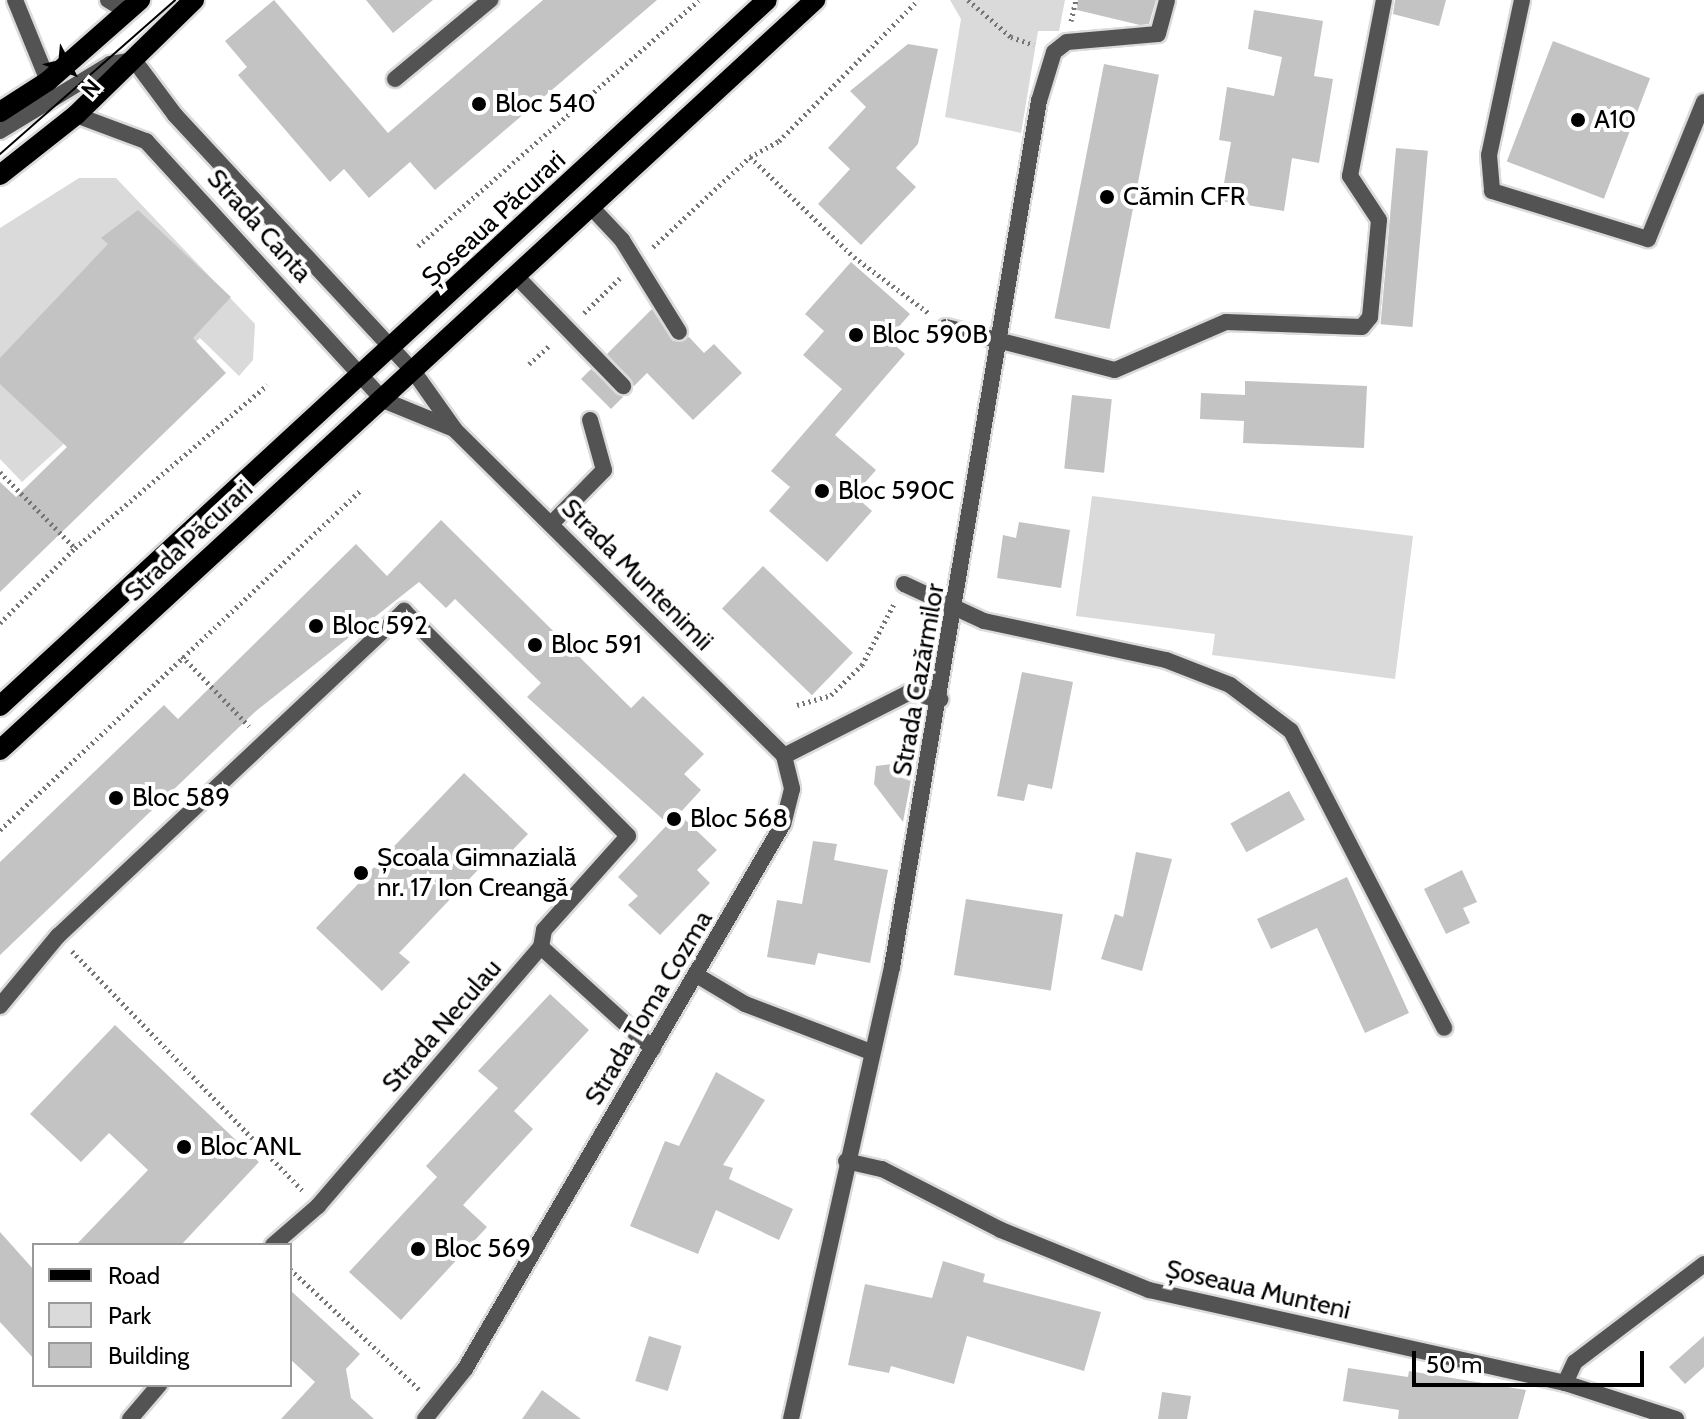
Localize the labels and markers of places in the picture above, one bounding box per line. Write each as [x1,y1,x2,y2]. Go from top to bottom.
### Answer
place label: Bloc 540 [495,88,596,120]
marker: Bloc 540 [470,95,488,113]
place label: A10 [1594,104,1636,136]
marker: A10 [1569,111,1587,129]
place label: Cămin CFR [1123,181,1245,213]
marker: Cămin CFR [1098,188,1116,206]
place label: Bloc 590B [872,319,988,351]
marker: Bloc 590B [847,326,865,344]
place label: Bloc 590C [838,475,954,507]
marker: Bloc 590C [813,482,831,500]
place label: Bloc 592 [332,610,428,642]
marker: Bloc 592 [307,617,325,635]
place label: Bloc 591 [551,629,642,661]
marker: Bloc 591 [526,636,544,654]
place label: Bloc 589 [132,782,230,814]
marker: Bloc 589 [107,789,125,807]
place label: Bloc 568 [690,803,788,835]
marker: Bloc 568 [665,810,683,828]
place label: Școala Gimnazială nr. 17 Ion Creangă [377,842,577,904]
marker: Școala Gimnazială nr. 17 Ion Creangă [352,864,370,882]
place label: Bloc ANL [200,1131,301,1163]
marker: Bloc ANL [175,1138,193,1156]
place label: Bloc 569 [434,1233,531,1265]
marker: Bloc 569 [409,1240,427,1258]

